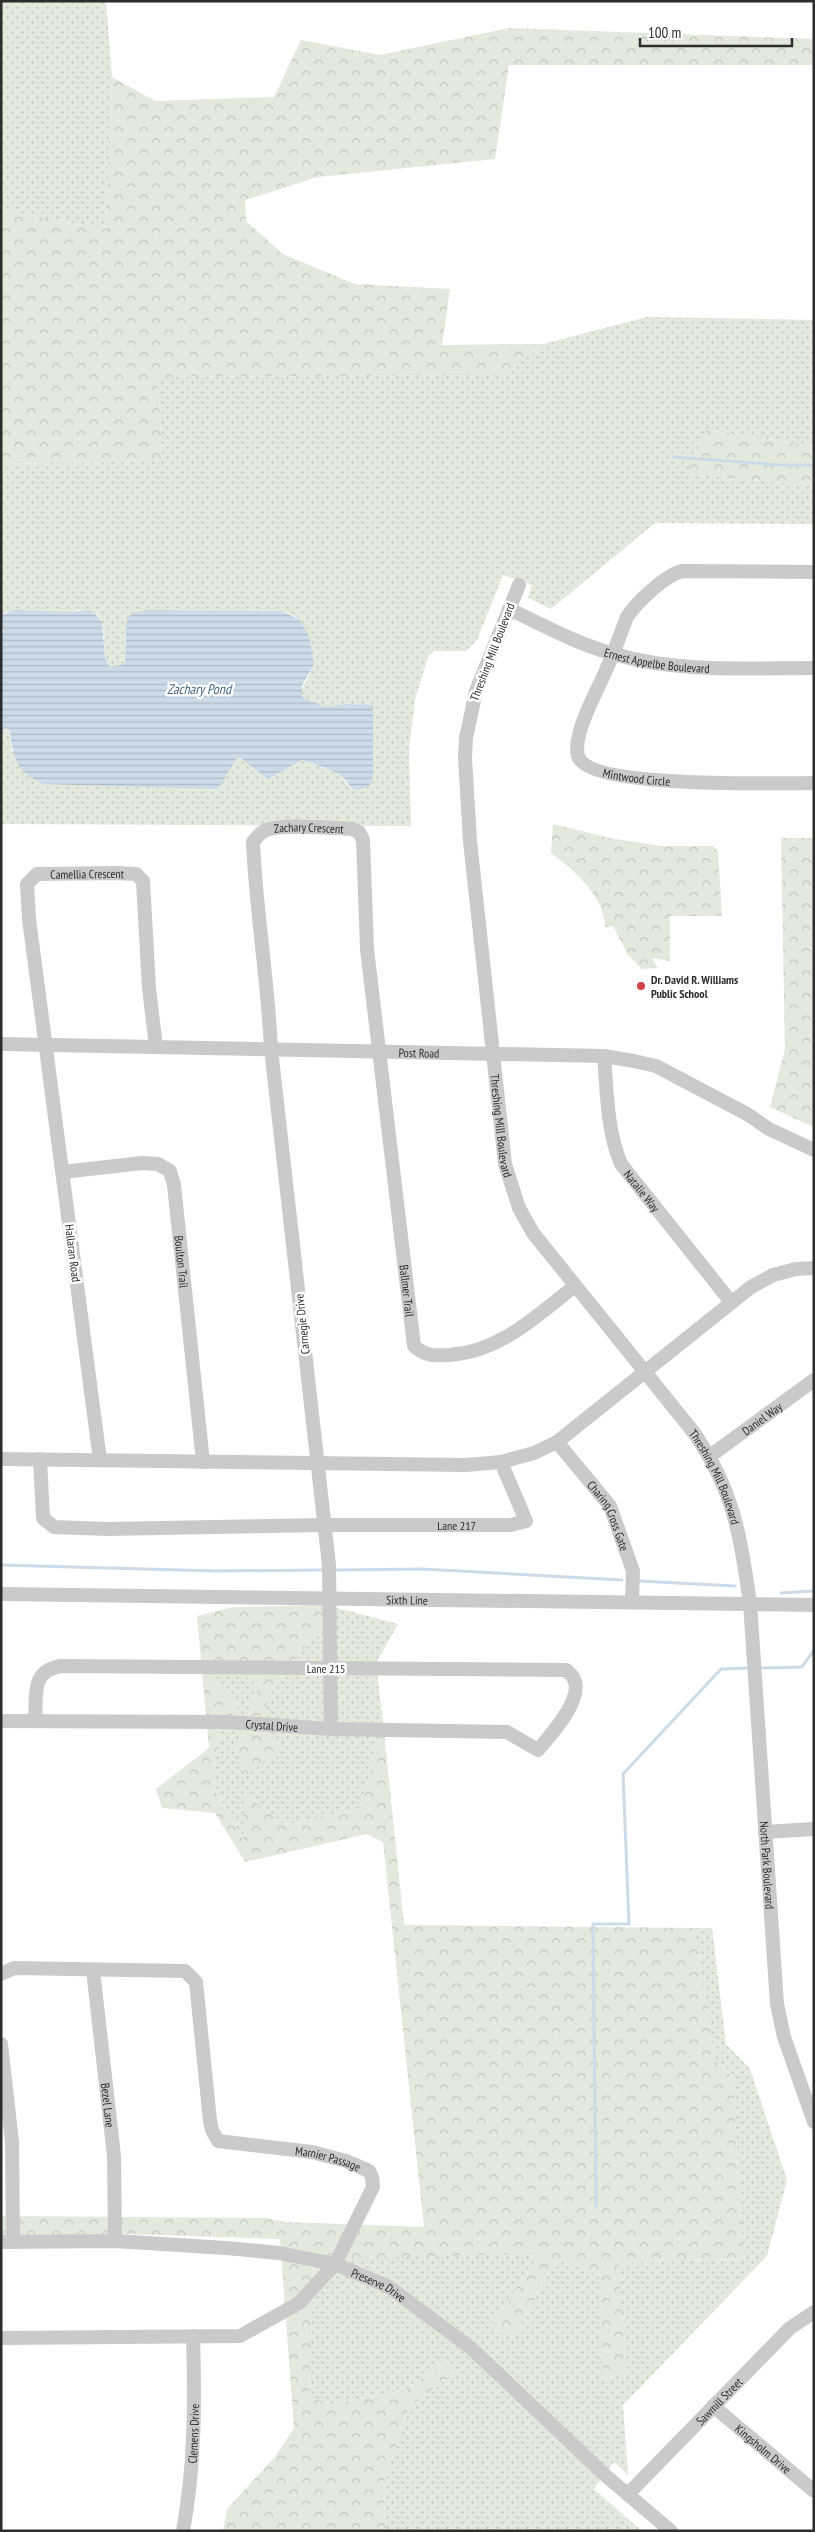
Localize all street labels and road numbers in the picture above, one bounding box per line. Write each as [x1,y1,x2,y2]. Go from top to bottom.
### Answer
street label: Threshing Mill Boulevard [466,601,518,703]
street label: Ernest Appelbe Boulevard [603,644,710,676]
street label: Mintwood Circle [601,764,671,788]
street label: Zachary Crescent [273,819,345,836]
street label: Camellia Crescent [50,865,125,881]
street label: Post Road [398,1044,439,1060]
street label: Threshing Mill Boulevard [488,1073,516,1179]
street label: Natalie Way [621,1167,664,1215]
street label: Hallaran Road [62,1223,84,1283]
street label: Boulton Trail [172,1235,192,1289]
street label: Ballmer Trail [397,1264,418,1318]
street label: Carnegie Drive [291,1293,313,1355]
street label: Daniel Way [739,1398,785,1438]
street label: Threshing Mill Boulevard [686,1426,743,1526]
street label: Charing Cross Gate [584,1477,633,1553]
street label: Lane 217 [437,1518,476,1533]
street label: Sixth Line [386,1592,428,1607]
street label: Lane 215 [307,1661,345,1676]
street label: Crystal Drive [245,1716,299,1734]
street label: North Park Boulevard [757,1821,778,1910]
street label: Bezel Lane [98,2082,118,2128]
street label: Marnier Passage [295,2143,363,2174]
street label: Preserve Drive [349,2264,409,2305]
street label: Sawmill Street [692,2374,746,2428]
street label: Clemens Drive [184,2404,201,2464]
street label: Kingsholm Drive [732,2421,795,2476]

